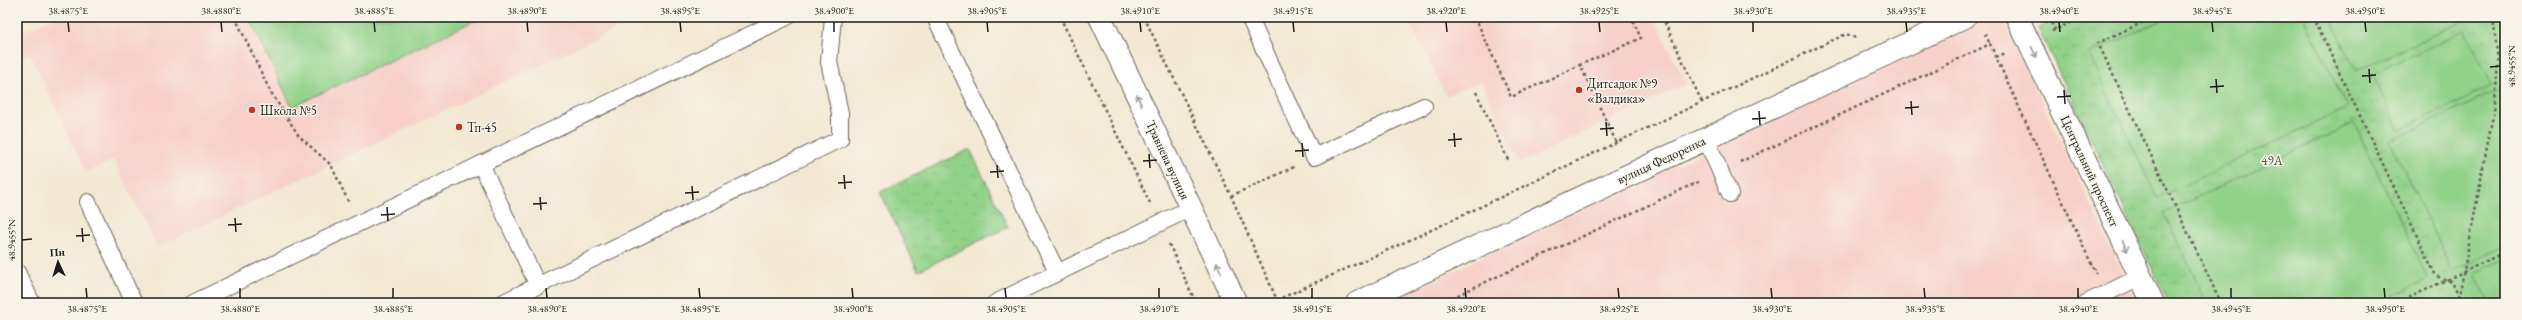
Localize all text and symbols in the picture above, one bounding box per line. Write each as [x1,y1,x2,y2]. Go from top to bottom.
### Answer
text: 38.4875°E [48,4,88,17]
text: 38.4880°E [201,4,241,17]
text: 38.4885°E [354,4,394,17]
text: 38.4890°E [507,4,547,17]
text: 38.4895°E [660,4,700,17]
text: 38.4900°E [814,4,854,17]
text: 38.4905°E [967,4,1007,17]
text: 38.4910°E [1120,4,1160,17]
text: 38.4915°E [1273,4,1313,17]
text: 38.4920°E [1426,4,1466,17]
text: 38.4925°E [1579,4,1619,17]
text: 38.4930°E [1733,4,1773,17]
text: 38.4935°E [1886,4,1926,17]
text: 38.4940°E [2039,4,2079,17]
text: 38.4945°E [2192,4,2232,17]
text: 38.4950°E [2345,4,2385,17]
text: 48.9455°N [2505,45,2518,87]
one-way arrow [2031,46,2038,58]
place label: Дитсадок №9 «Валдика» [1587,75,1658,107]
marker: Дитсадок №9 «Валдика» [1574,85,1584,95]
one-way arrow [1135,94,1142,106]
place label: Школа №5 [260,102,317,119]
marker: Школа №5 [247,105,257,115]
street label: Центральний проспект [2057,112,2124,230]
street label: Травнева вулиця [1142,117,1194,203]
place label: Тп-45 [467,119,497,136]
marker: Тп-45 [454,122,464,132]
street label: вулиця Федоренка [1614,132,1709,188]
park label: 49А [2261,152,2284,169]
text: 48.9455°N [5,219,18,261]
one-way arrow [2122,239,2129,251]
north arrow [38,242,78,282]
text: Пн [49,244,66,260]
one-way arrow [1215,262,1222,274]
text: 38.4875°E [67,302,107,315]
text: 38.4880°E [220,302,260,315]
text: 38.4885°E [373,302,413,315]
text: 38.4890°E [527,302,567,315]
text: 38.4895°E [680,302,720,315]
text: 38.4900°E [833,302,873,315]
text: 38.4905°E [986,302,1026,315]
text: 38.4910°E [1139,302,1179,315]
text: 38.4915°E [1292,302,1332,315]
text: 38.4920°E [1446,302,1486,315]
text: 38.4925°E [1599,302,1639,315]
text: 38.4930°E [1752,302,1792,315]
text: 38.4935°E [1905,302,1945,315]
text: 38.4940°E [2058,302,2098,315]
text: 38.4945°E [2211,302,2251,315]
text: 38.4950°E [2365,302,2405,315]

